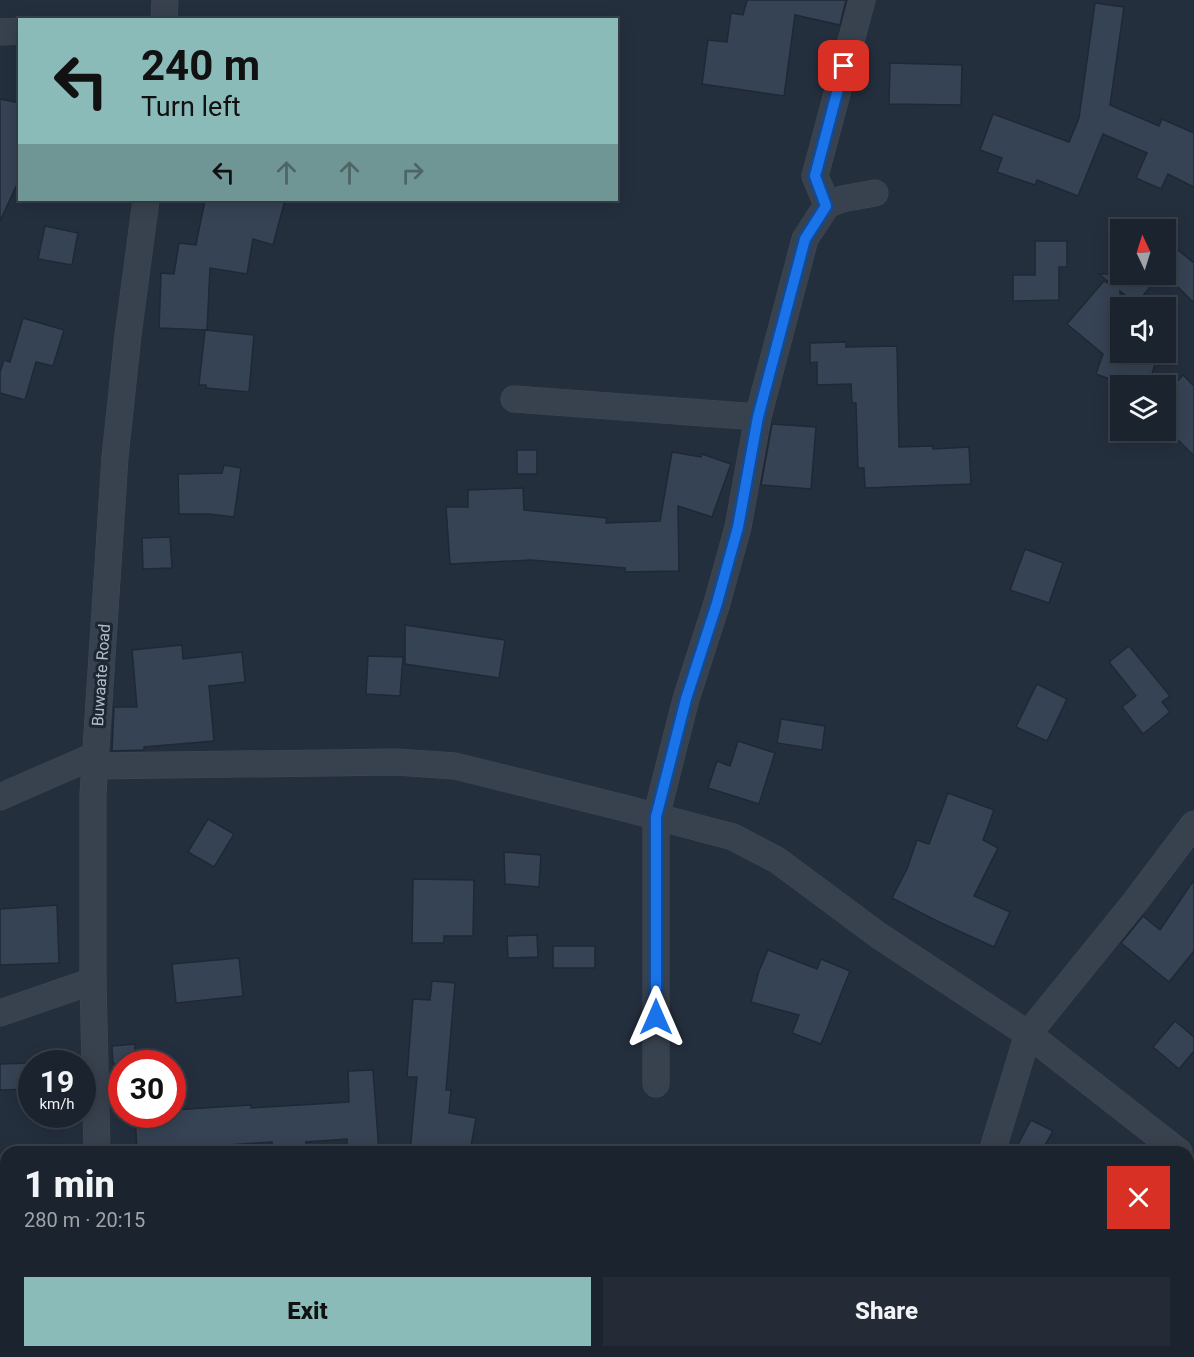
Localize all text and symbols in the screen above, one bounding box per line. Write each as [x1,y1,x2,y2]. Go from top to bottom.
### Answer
pin [818,40,869,91]
text: 240 m [141,41,260,90]
icon: left [42,42,120,120]
icon: arrive [827,49,860,82]
text: Turn left [141,91,241,123]
icon: left [207,156,240,189]
icon: ahead [270,156,303,189]
icon: ahead [333,156,366,189]
icon: right [396,156,429,189]
north arrow [1110,219,1176,285]
map controls [1110,219,1176,441]
button: sound [1110,297,1176,363]
button: layers [1110,375,1176,441]
street label: Buwaate Road [88,623,114,727]
position arrow [624,985,688,1049]
speed limit sign: 30 [108,1050,186,1128]
text: 19 [40,1064,74,1099]
text: km/h [39,1095,75,1113]
text: 1 min [24,1164,115,1206]
button: close [1107,1166,1170,1229]
text: 280 m · 20:15 [24,1208,145,1232]
button: Exit [24,1277,591,1346]
button: Share [603,1277,1170,1346]

